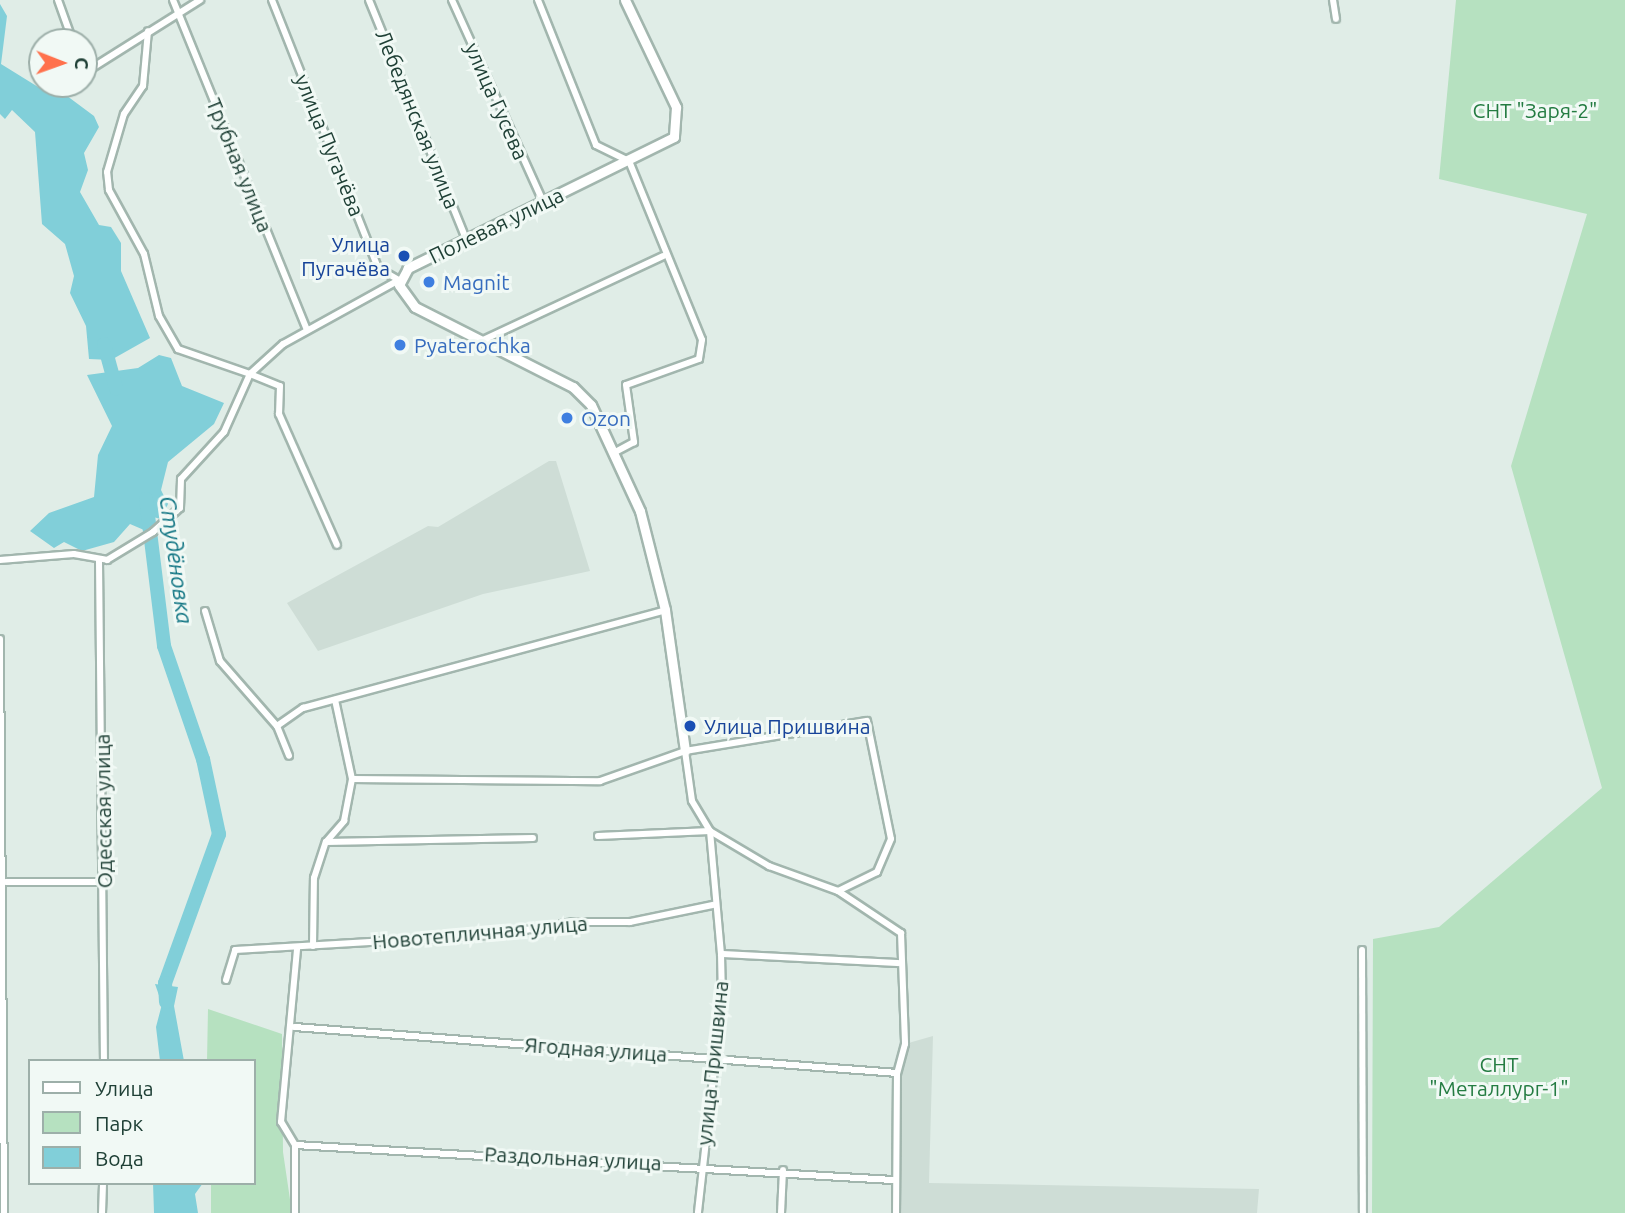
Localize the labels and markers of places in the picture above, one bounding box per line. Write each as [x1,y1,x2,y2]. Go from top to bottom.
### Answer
place label: Улица Пугачёва [301,231,390,281]
marker: Улица Пугачёва [396,248,412,264]
place label: Magnit [443,269,509,295]
marker: Magnit [421,274,437,290]
place label: Pyaterochka [414,332,531,358]
marker: Pyaterochka [392,337,408,353]
place label: Ozon [581,405,631,431]
marker: Ozon [559,410,575,426]
place label: Улица Пришвина [704,713,871,739]
marker: Улица Пришвина [682,718,698,734]

